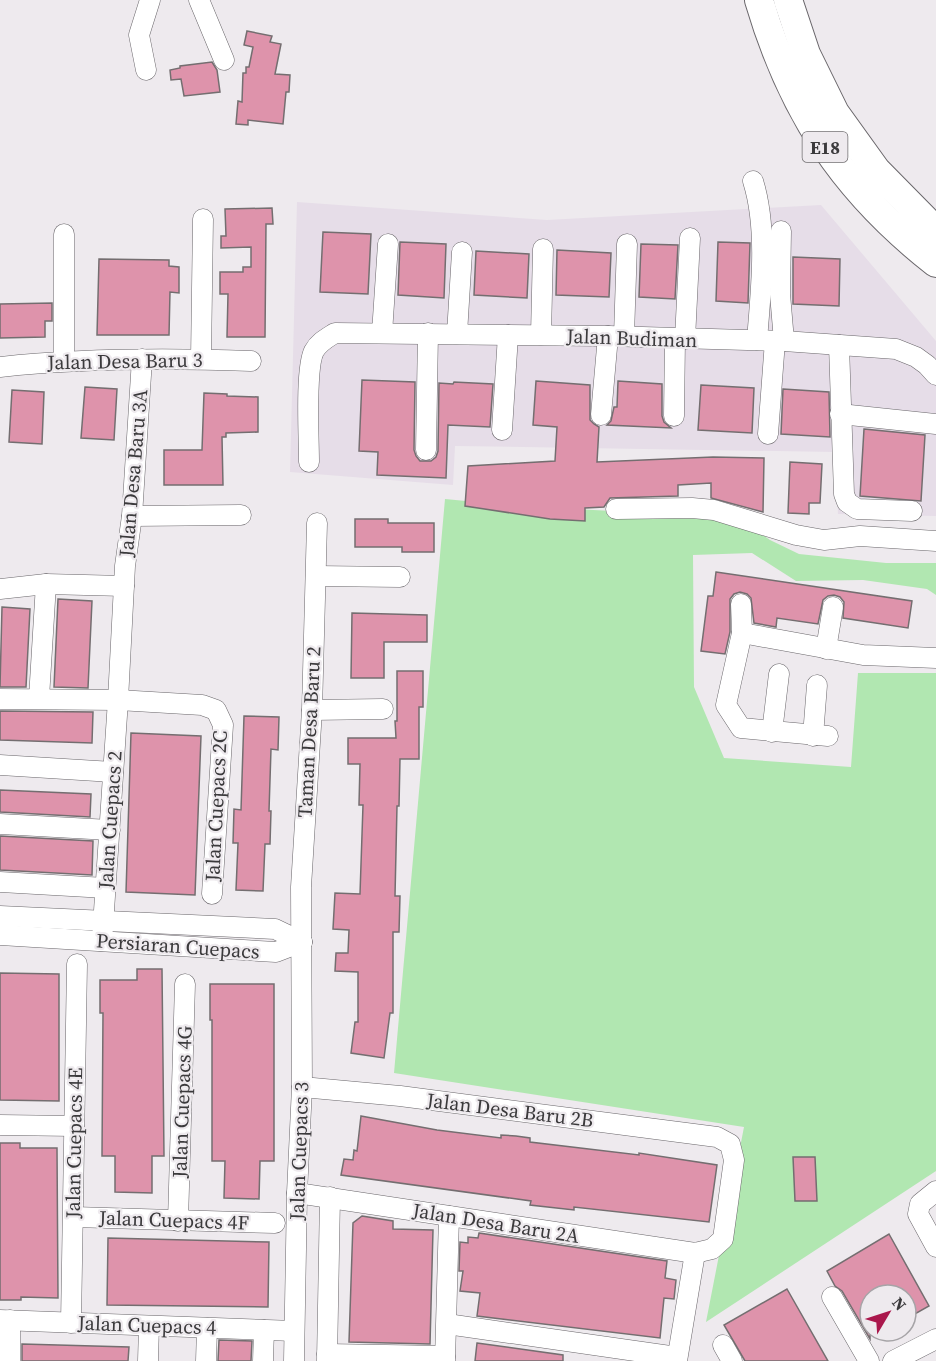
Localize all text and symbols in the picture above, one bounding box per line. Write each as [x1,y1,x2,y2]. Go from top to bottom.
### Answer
road number: E18 [802,132,848,162]
street label: Jalan Budiman [565,322,698,354]
street label: Jalan Desa Baru 3 [46,346,203,376]
street label: Jalan Desa Baru 3A [112,387,154,559]
street label: Taman Desa Baru 2 [291,646,327,818]
street label: Jalan Cuepacs 2C [198,730,234,883]
street label: Jalan Cuepacs 2 [91,750,129,891]
street label: Persiaran Cuepacs [95,926,261,966]
street label: Jalan Cuepacs 4G [165,1025,199,1180]
street label: Jalan Cuepacs 4E [59,1067,89,1220]
street label: Jalan Cuepacs 3 [283,1081,315,1222]
street label: Jalan Desa Baru 2B [424,1086,595,1134]
street label: Jalan Desa Baru 2A [410,1196,582,1250]
street label: Jalan Cuepacs 4F [97,1203,250,1237]
north arrow [858,1283,918,1343]
text: N [887,1292,912,1315]
street label: Jalan Cuepacs 4 [76,1309,217,1341]

